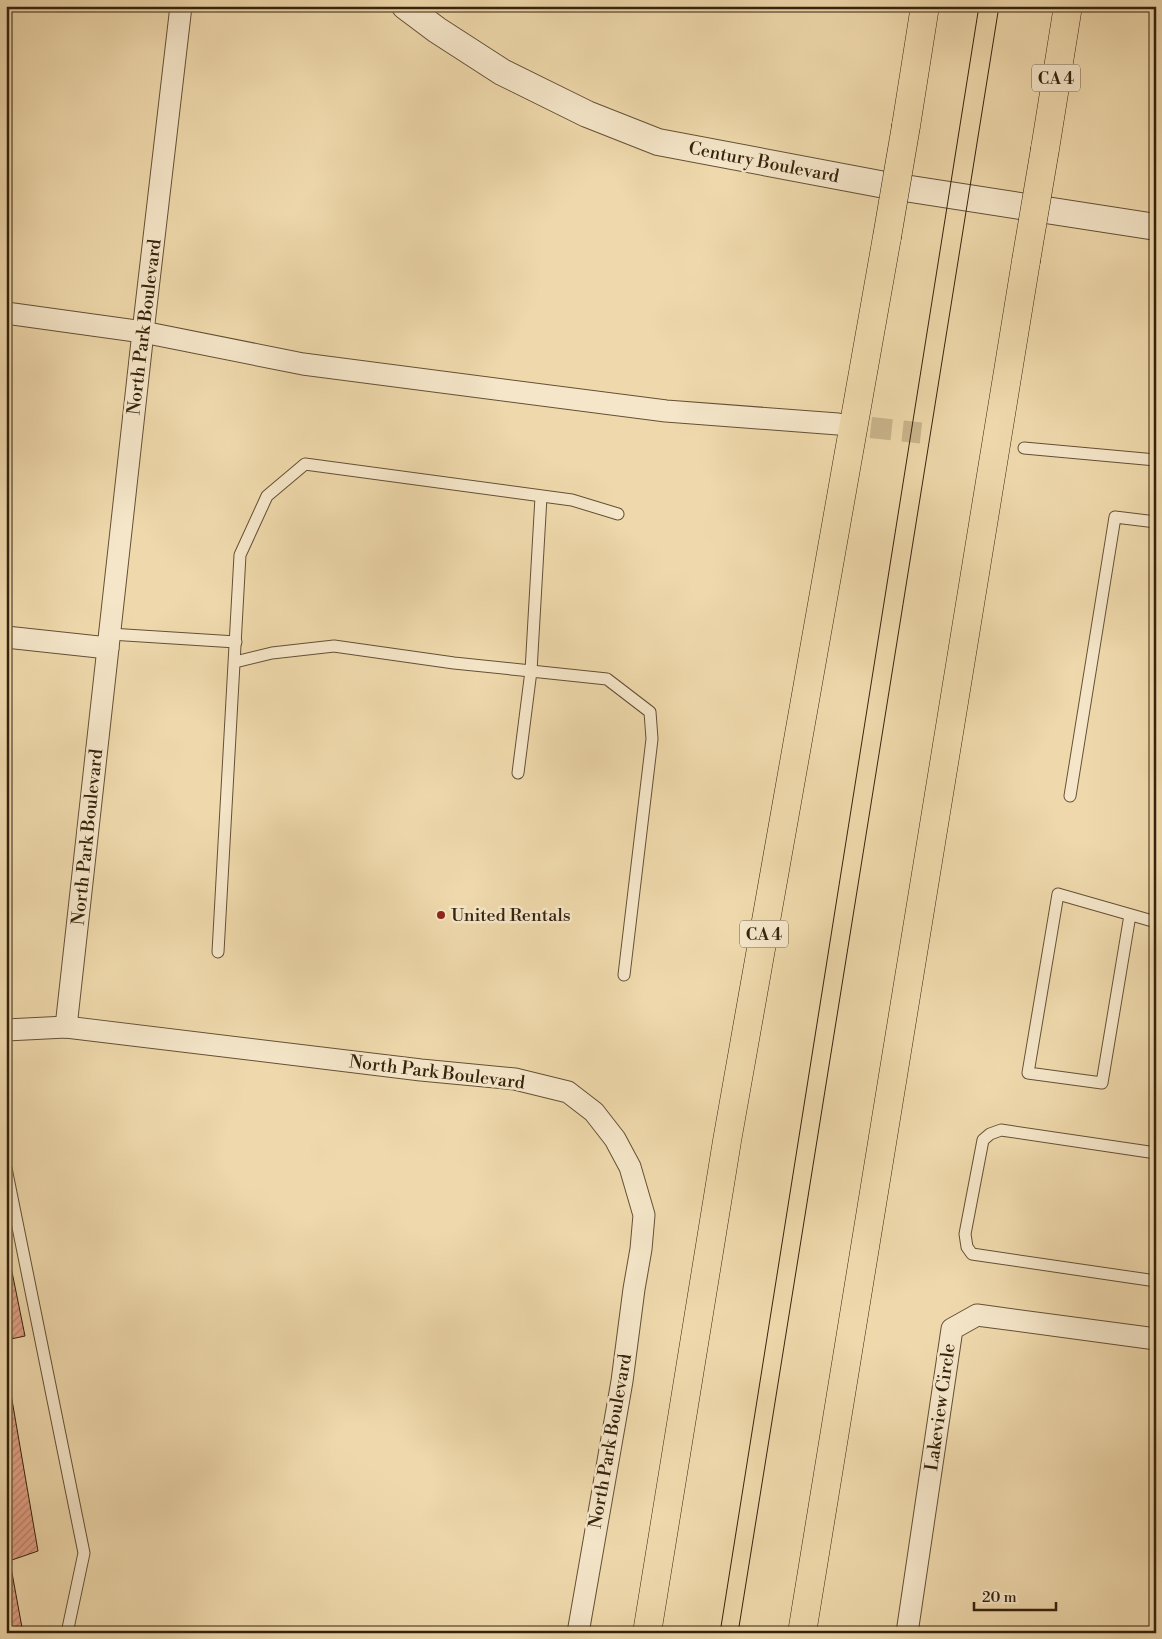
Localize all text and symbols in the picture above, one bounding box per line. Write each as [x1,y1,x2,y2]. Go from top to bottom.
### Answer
road number: CA 4 [1032,64,1080,92]
street label: Century Boulevard [687,137,842,189]
street label: North Park Boulevard [122,237,167,416]
street label: North Park Boulevard [67,747,108,926]
place label: United Rentals [451,904,571,927]
marker: United Rentals [435,909,447,921]
road number: CA 4 [740,921,788,948]
street label: North Park Boulevard [348,1050,527,1095]
street label: Lakeview Circle [920,1342,961,1472]
street label: North Park Boulevard [584,1351,637,1530]
scale bar [974,1579,1057,1611]
text: 20 m [982,1588,1017,1607]

